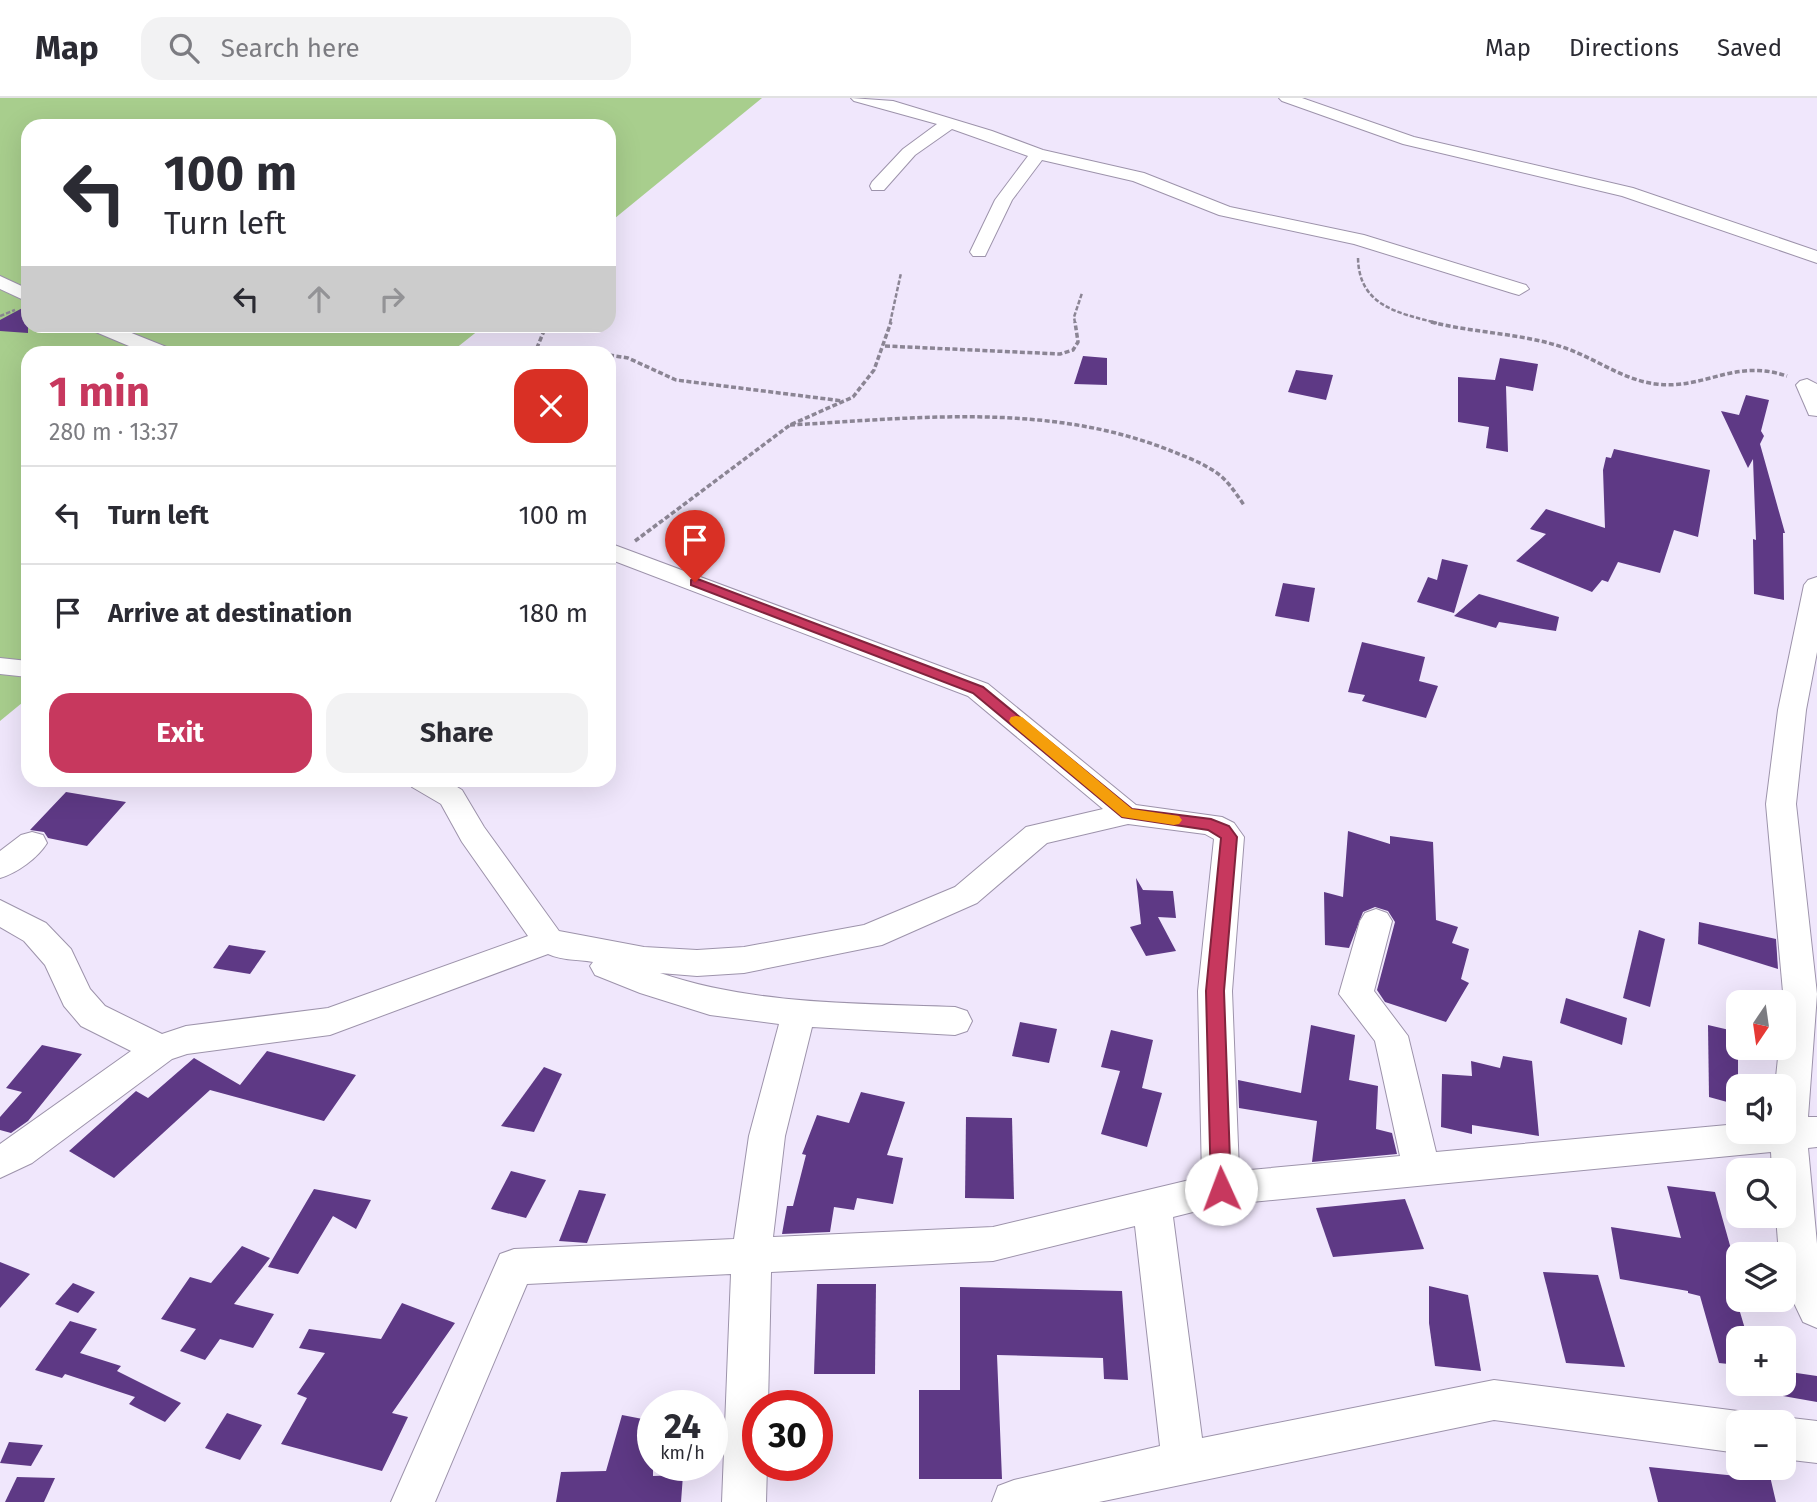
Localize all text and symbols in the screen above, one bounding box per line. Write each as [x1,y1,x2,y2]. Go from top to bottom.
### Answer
search box [141,17,631,80]
text: Map [35,28,99,68]
icon: search [165,29,203,67]
text: Search here [221,33,360,64]
text: Map [1485,34,1531,62]
text: Directions [1569,34,1679,62]
text: Saved [1717,34,1782,62]
text: 100 m [164,144,297,203]
icon: left [49,147,140,238]
text: Turn left [164,204,286,242]
icon: left [227,280,265,318]
icon: ahead [300,280,338,318]
icon: right [373,280,411,318]
text: 1 min [49,367,150,417]
button: close [514,369,588,443]
text: 280 m · 13:37 [49,418,178,446]
icon: left [49,496,87,534]
text: Turn left [108,500,209,531]
text: 100 m [519,500,588,531]
pin [665,510,725,582]
icon: arrive [676,521,714,559]
icon: arrive [49,594,87,632]
text: Arrive at destination [108,598,352,629]
text: 180 m [519,598,588,629]
button: Exit [49,693,312,773]
button: Share [326,693,588,773]
north arrow [1726,990,1796,1060]
map controls [1726,990,1796,1480]
button: sound [1726,1074,1796,1144]
position arrow [1184,1152,1258,1226]
button: search [1726,1158,1796,1228]
button: layers [1726,1242,1796,1312]
button: + [1726,1326,1796,1396]
speed limit sign: 30 [742,1390,833,1481]
text: 24 [664,1405,701,1447]
button: − [1726,1410,1796,1480]
text: km/h [660,1442,705,1464]

